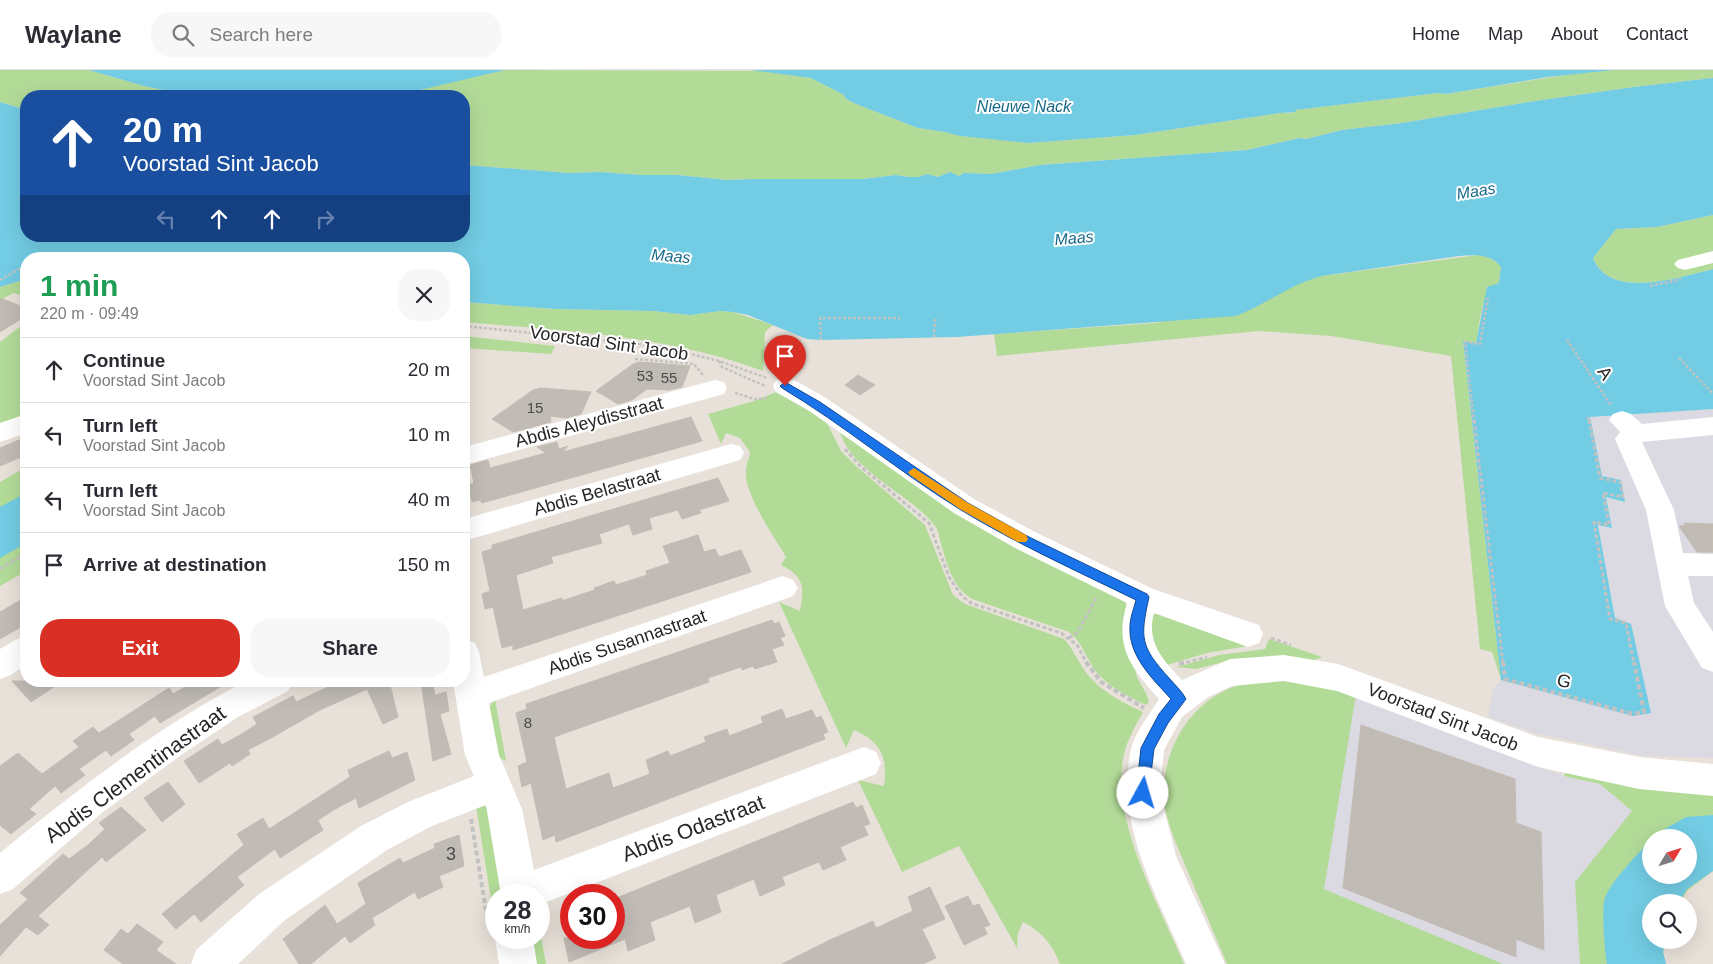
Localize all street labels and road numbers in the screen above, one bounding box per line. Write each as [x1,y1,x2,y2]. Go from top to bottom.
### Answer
street label: Voorstad Sint Jacob [528,322,690,364]
street label: A [1593,362,1617,384]
street label: Abdis Aleydisstraat [513,393,665,451]
street label: Abdis Belastraat [531,464,663,520]
street label: Abdis Susannastraat [545,606,709,678]
street label: G [1555,670,1573,692]
street label: Voorstad Sint Jacob [1365,679,1521,755]
street label: Abdis Clementinastraat [40,701,230,847]
street label: Abdis Odastraat [619,790,768,866]

